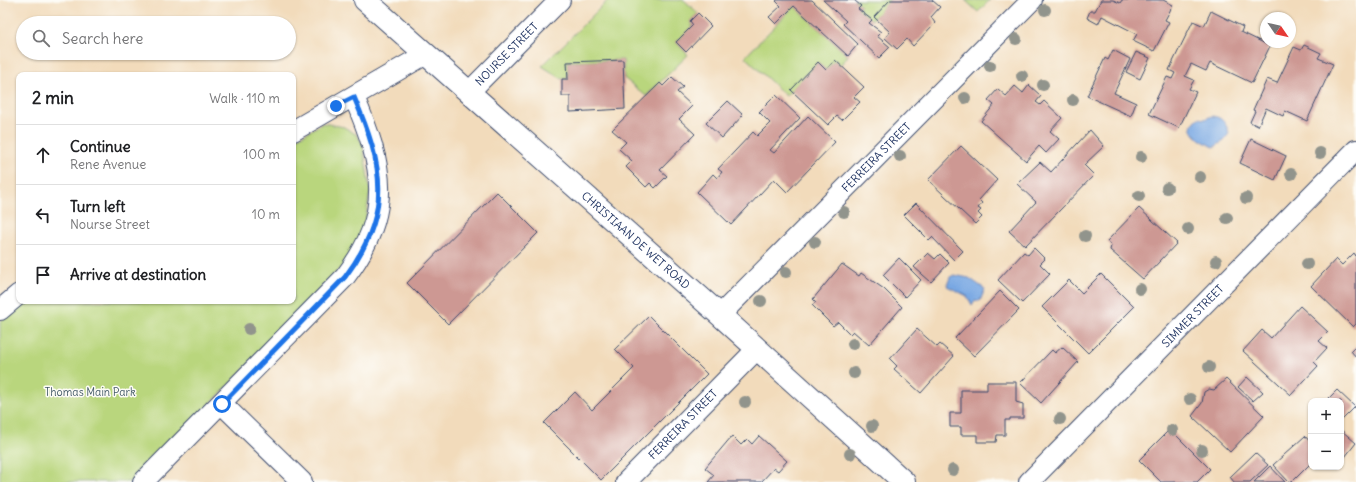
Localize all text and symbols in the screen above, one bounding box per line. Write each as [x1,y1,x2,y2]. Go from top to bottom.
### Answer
north arrow [1260,12,1296,48]
search box [16,16,296,60]
street label: NOURSE STREET [472,19,541,89]
icon: search [30,27,52,49]
text: Search here [62,29,143,48]
text: 2 min [32,87,74,109]
text: Walk · 110 m [209,90,280,107]
route end [327,97,345,115]
street label: FERREIRA STREET [839,119,914,195]
text: Continue [70,137,131,156]
icon: ahead [32,144,54,166]
text: 100 m [243,146,280,163]
text: Rene Avenue [70,156,146,173]
street label: CHRISTIAAN DE WET ROAD [579,189,693,292]
text: Turn left [70,197,125,216]
icon: left [32,204,54,226]
text: 10 m [252,206,280,223]
text: Nourse Street [70,216,150,233]
icon: arrive [32,264,54,286]
text: Arrive at destination [70,265,206,284]
street label: SIMMER STREET [1159,282,1227,350]
park label: Thomas Main Park [44,385,136,399]
street label: FERREIRA STREET [646,386,720,462]
route start [213,395,231,413]
map controls [1308,398,1344,470]
button: + [1308,398,1344,434]
button: − [1308,434,1344,470]

